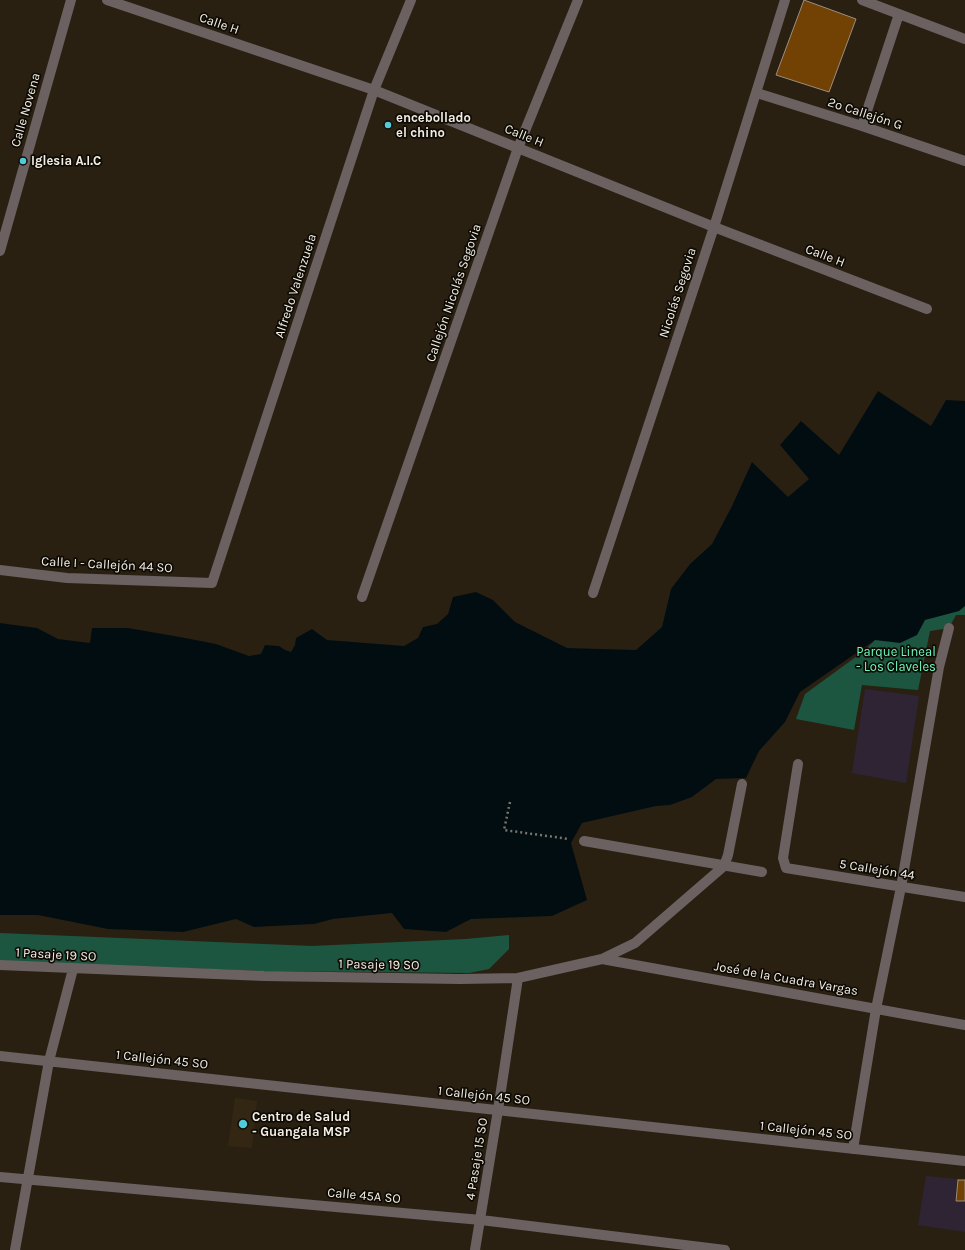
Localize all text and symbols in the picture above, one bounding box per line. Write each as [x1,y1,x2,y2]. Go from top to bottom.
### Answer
street label: Calle H [197,10,241,38]
street label: Calle Novena [8,71,44,149]
street label: 2º Callejón G [826,95,904,133]
place label: encebollado el chino [396,110,471,141]
marker: encebollado el chino [383,120,393,130]
street label: Calle H [502,121,546,151]
place label: Iglesia A.I.C [31,153,101,169]
marker: Iglesia A.I.C [18,156,28,166]
street label: Callejón Nicolás Segovia [423,222,485,364]
street label: Alfredo Valenzuela [272,232,320,340]
street label: Calle H [803,241,847,271]
street label: Nicolás Segovia [656,246,700,340]
street label: Calle I - Callejón 44 SO [41,554,173,576]
park label: Parque Lineal - Los Claveles [856,644,936,675]
street label: 5 Callejón 44 [838,856,916,884]
street label: 1 Pasaje 19 SO [15,945,97,965]
street label: 1 Pasaje 19 SO [339,956,419,974]
street label: José de la Cuadra Vargas [713,959,859,999]
street label: 1 Callejón 45 SO [115,1047,209,1073]
street label: 1 Callejón 45 SO [437,1083,531,1109]
place label: Centro de Salud - Guangala MSP [252,1109,350,1140]
street label: 4 Pasaje 15 SO [463,1117,491,1201]
marker: Centro de Salud - Guangala MSP [237,1118,249,1130]
street label: 1 Callejón 45 SO [759,1118,853,1144]
street label: Calle 45A SO [327,1185,401,1207]

